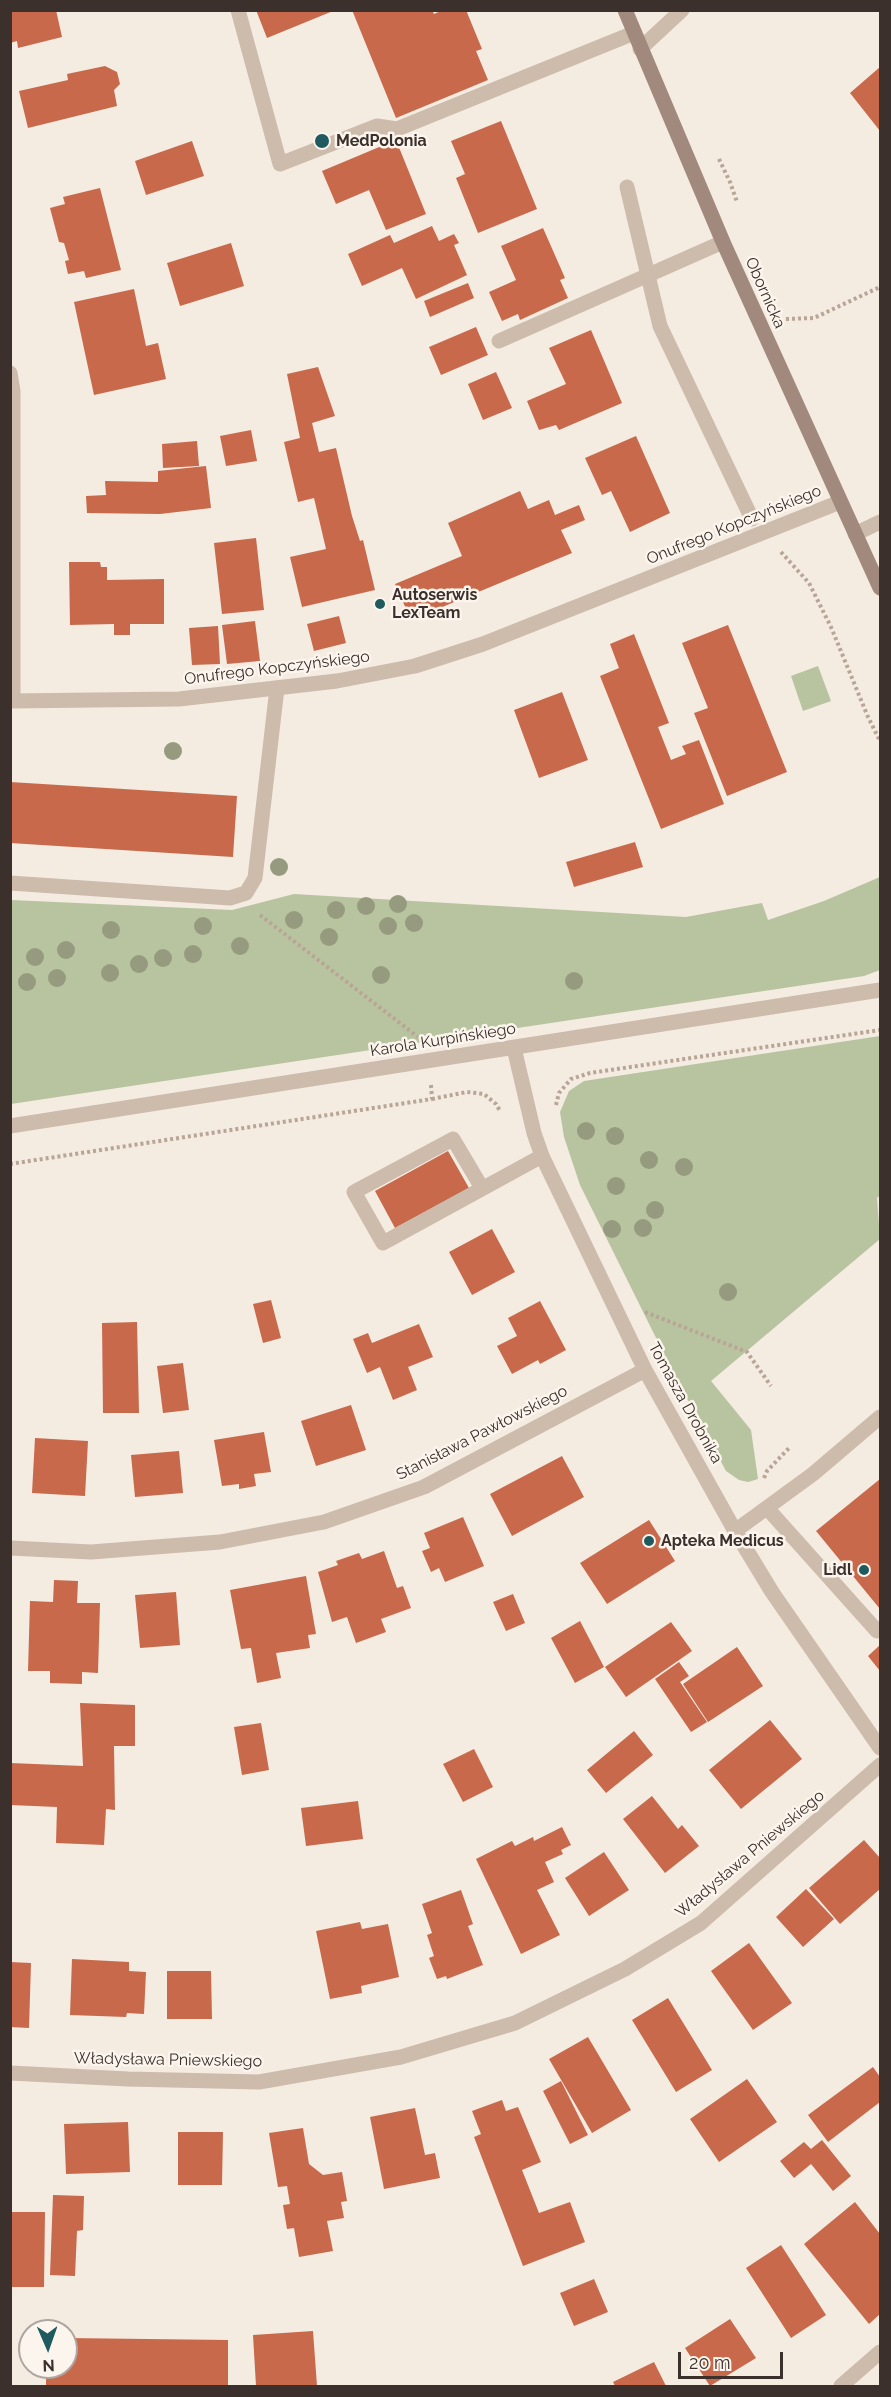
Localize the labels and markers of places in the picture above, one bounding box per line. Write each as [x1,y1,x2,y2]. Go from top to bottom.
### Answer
place label: MedPolonia [336,131,427,151]
marker: MedPolonia [313,132,331,150]
place label: Autoserwis LexTeam [392,585,477,623]
marker: Autoserwis LexTeam [373,597,387,611]
place label: Apteka Medicus [661,1531,784,1551]
marker: Apteka Medicus [642,1534,656,1548]
place label: Lidl [823,1560,852,1580]
marker: Lidl [857,1563,871,1577]

